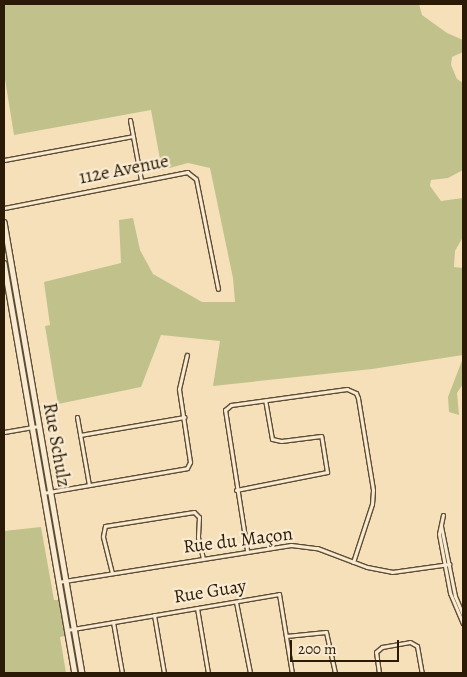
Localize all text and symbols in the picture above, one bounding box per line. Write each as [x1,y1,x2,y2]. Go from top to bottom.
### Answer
street label: 112e Avenue [77,150,171,190]
street label: Rue Schulz [37,401,75,489]
street label: Rue du Maçon [182,523,294,559]
street label: Rue Guay [172,575,248,609]
scale bar [292,630,401,662]
text: 200 m [298,639,337,659]

